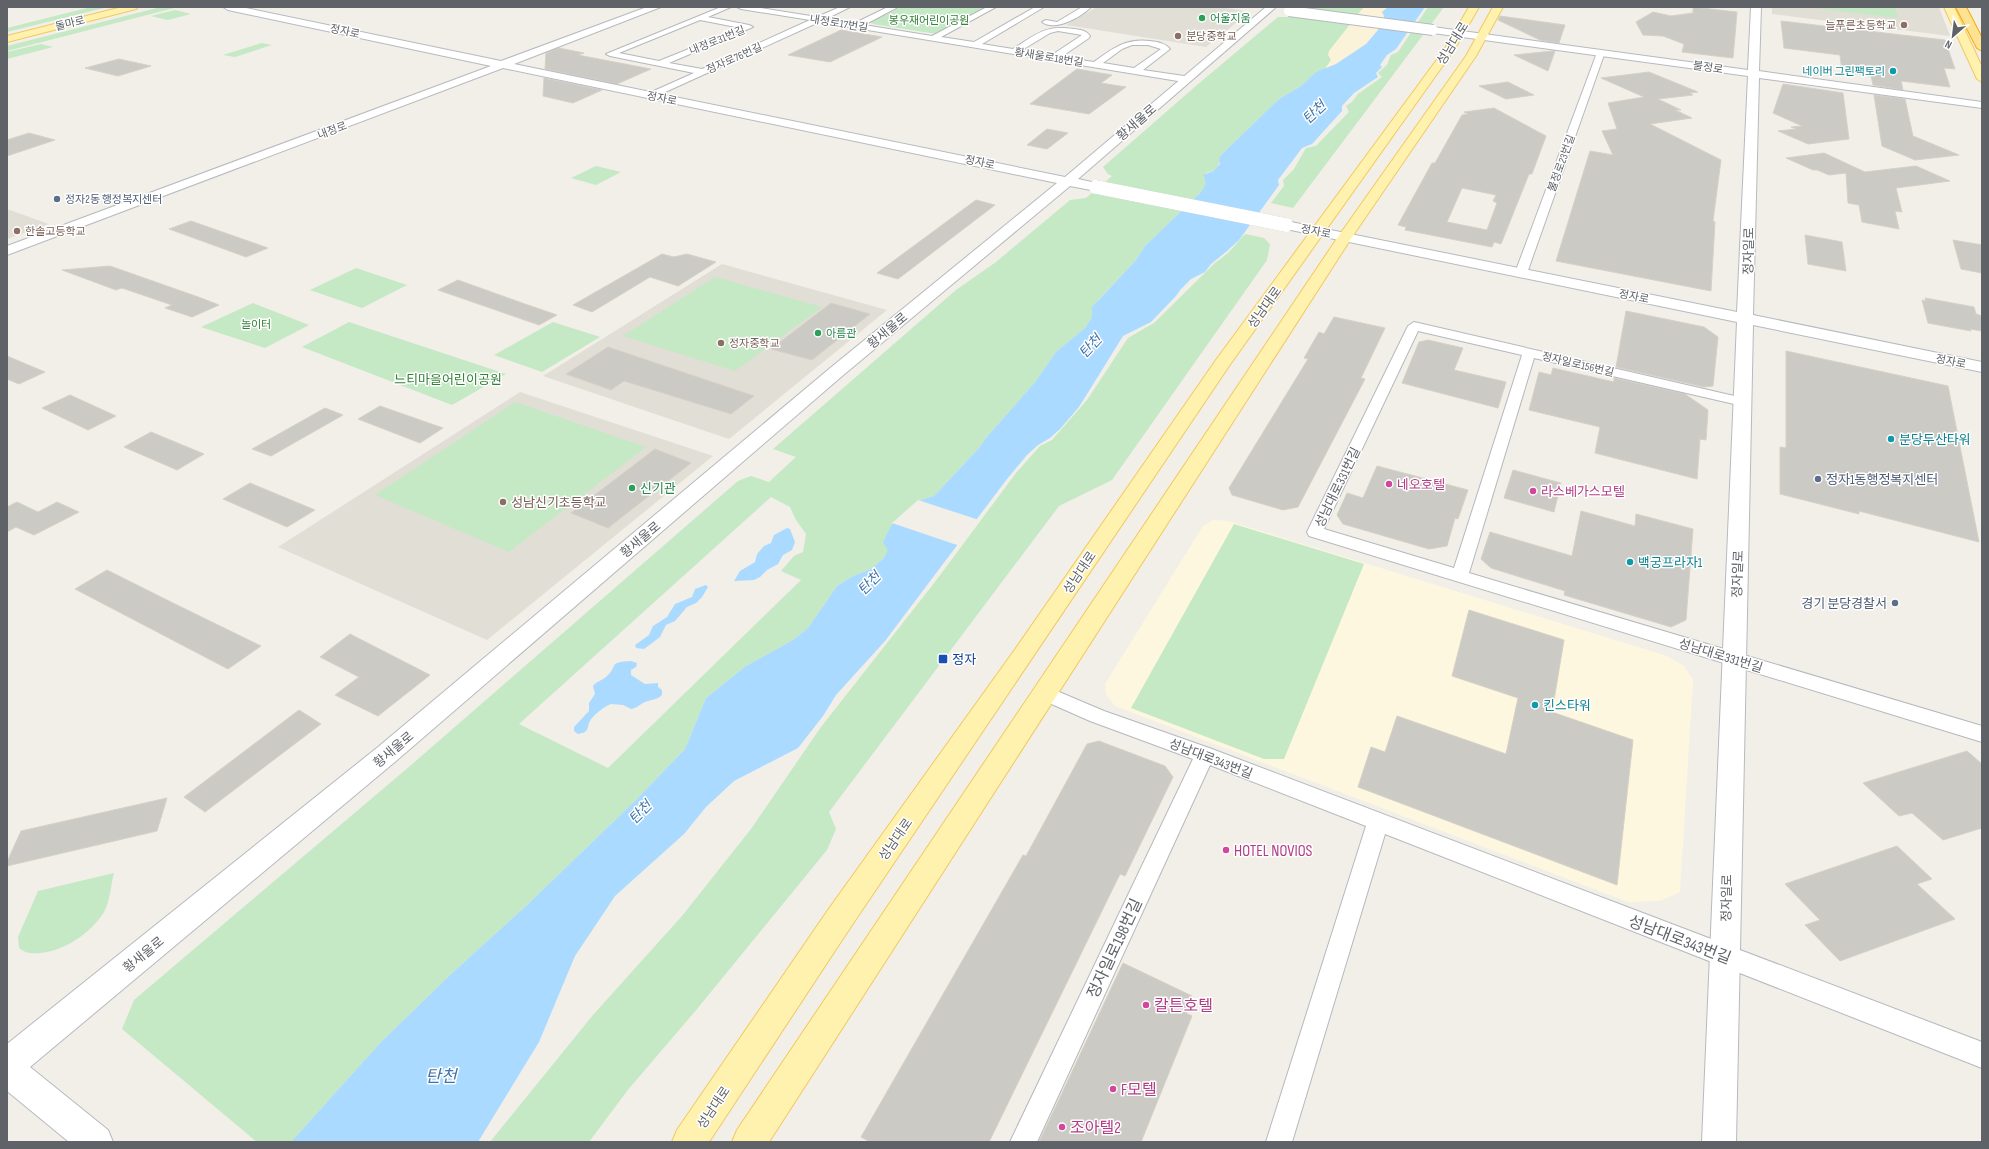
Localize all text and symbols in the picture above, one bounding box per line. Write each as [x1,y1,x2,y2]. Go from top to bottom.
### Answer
street label: 내정로17번길 [809,12,869,35]
place label: 어울지움 [1210,12,1250,25]
marker: 어울지움 [1197,13,1207,23]
street label: 돌마로 [54,14,86,33]
park label: 봉우재어린이공원 [889,14,969,27]
north arrow [1933,16,1973,56]
street label: 성남대로 [1433,19,1472,68]
place label: 늘푸른초등학교 [1825,19,1896,32]
marker: 늘푸른초등학교 [1899,20,1909,30]
street label: 정자로 [329,22,361,41]
street label: 내정로31번길 [687,23,747,58]
place label: 분당중학교 [1186,30,1237,43]
marker: 분당중학교 [1173,31,1183,41]
text: N [1943,37,1954,52]
street label: 정자로76번길 [704,40,764,77]
street label: 황새울로18번길 [1014,46,1084,69]
street label: 불정로 [1692,59,1724,76]
place label: 네이버 그린팩토리 [1802,65,1885,78]
marker: 네이버 그린팩토리 [1888,66,1898,76]
street label: 정자로 [646,89,678,108]
water label: 탄천 [1299,97,1330,127]
street label: 황새울로 [1113,101,1160,144]
street label: 내정로 [316,119,349,142]
street label: 불정로23번길 [1545,133,1578,193]
street label: 정자로 [964,153,996,172]
place label: 정자2동 행정복지센터 [65,193,162,206]
marker: 정자2동 행정복지센터 [52,194,62,204]
street label: 정자로 [1300,222,1332,241]
place label: 한솔고등학교 [25,225,86,238]
marker: 한솔고등학교 [12,226,22,236]
street label: 정자일로 [1741,227,1757,275]
street label: 성남대로 [1244,284,1285,332]
street label: 정자로 [1618,287,1650,306]
street label: 황새울로 [864,309,911,352]
park label: 놀이터 [241,318,271,331]
place label: 아름관 [826,327,856,340]
marker: 아름관 [813,328,823,338]
water label: 탄천 [1075,330,1106,362]
place label: 정자중학교 [729,337,780,350]
marker: 정자중학교 [716,338,726,348]
street label: 정자일로156번길 [1540,350,1615,379]
street label: 정자로 [1935,352,1967,371]
park label: 느티마을어린이공원 [394,372,502,388]
place label: 분당두산타워 [1899,432,1971,448]
marker: 분당두산타워 [1886,434,1896,444]
street label: 성남대로331번길 [1312,445,1364,530]
place label: 정자1동행정복지센터 [1826,472,1938,488]
marker: 정자1동행정복지센터 [1813,474,1823,484]
place label: 네오호텔 [1397,477,1445,493]
marker: 네오호텔 [1384,479,1394,489]
place label: 신기관 [640,481,676,497]
marker: 신기관 [627,483,637,493]
place label: 라스베가스모텔 [1541,484,1625,500]
marker: 라스베가스모텔 [1528,486,1538,496]
place label: 성남신기초등학교 [511,495,607,511]
marker: 성남신기초등학교 [498,497,508,507]
street label: 황새울로 [617,518,664,561]
street label: 성남대로 [1060,548,1100,597]
street label: 정자일로 [1729,550,1747,598]
place label: 백궁프라자1 [1638,555,1703,571]
marker: 백궁프라자1 [1625,557,1635,567]
water label: 탄천 [854,567,885,598]
place label: 경기 분당경찰서 [1801,596,1887,612]
marker: 경기 분당경찰서 [1890,598,1900,608]
street label: 성남대로331번길 [1677,636,1765,676]
place label: 정자 [952,652,976,668]
marker: 정자 [937,653,949,665]
place label: 킨스타워 [1543,698,1591,714]
marker: 킨스타워 [1530,700,1540,710]
street label: 황새울로 [370,728,417,771]
street label: 성남대로343번길 [1167,736,1255,782]
water label: 탄천 [625,796,656,827]
street label: 성남대로 [876,815,916,864]
place label: HOTEL NOVIOS [1234,842,1312,861]
marker: HOTEL NOVIOS [1221,845,1231,855]
street label: 정자일로 [1719,874,1735,922]
street label: 정자일로198번길 [1084,896,1147,1002]
street label: 성남대로343번길 [1625,912,1734,969]
street label: 황새울로 [120,933,167,976]
place label: 칼튼호텔 [1154,997,1213,1016]
marker: 칼튼호텔 [1141,1000,1151,1010]
water label: 탄천 [425,1067,459,1087]
place label: F모텔 [1121,1081,1157,1100]
street label: 성남대로 [694,1083,734,1132]
marker: F모텔 [1108,1084,1118,1094]
place label: 조아텔2 [1070,1119,1121,1138]
marker: 조아텔2 [1057,1122,1067,1132]

